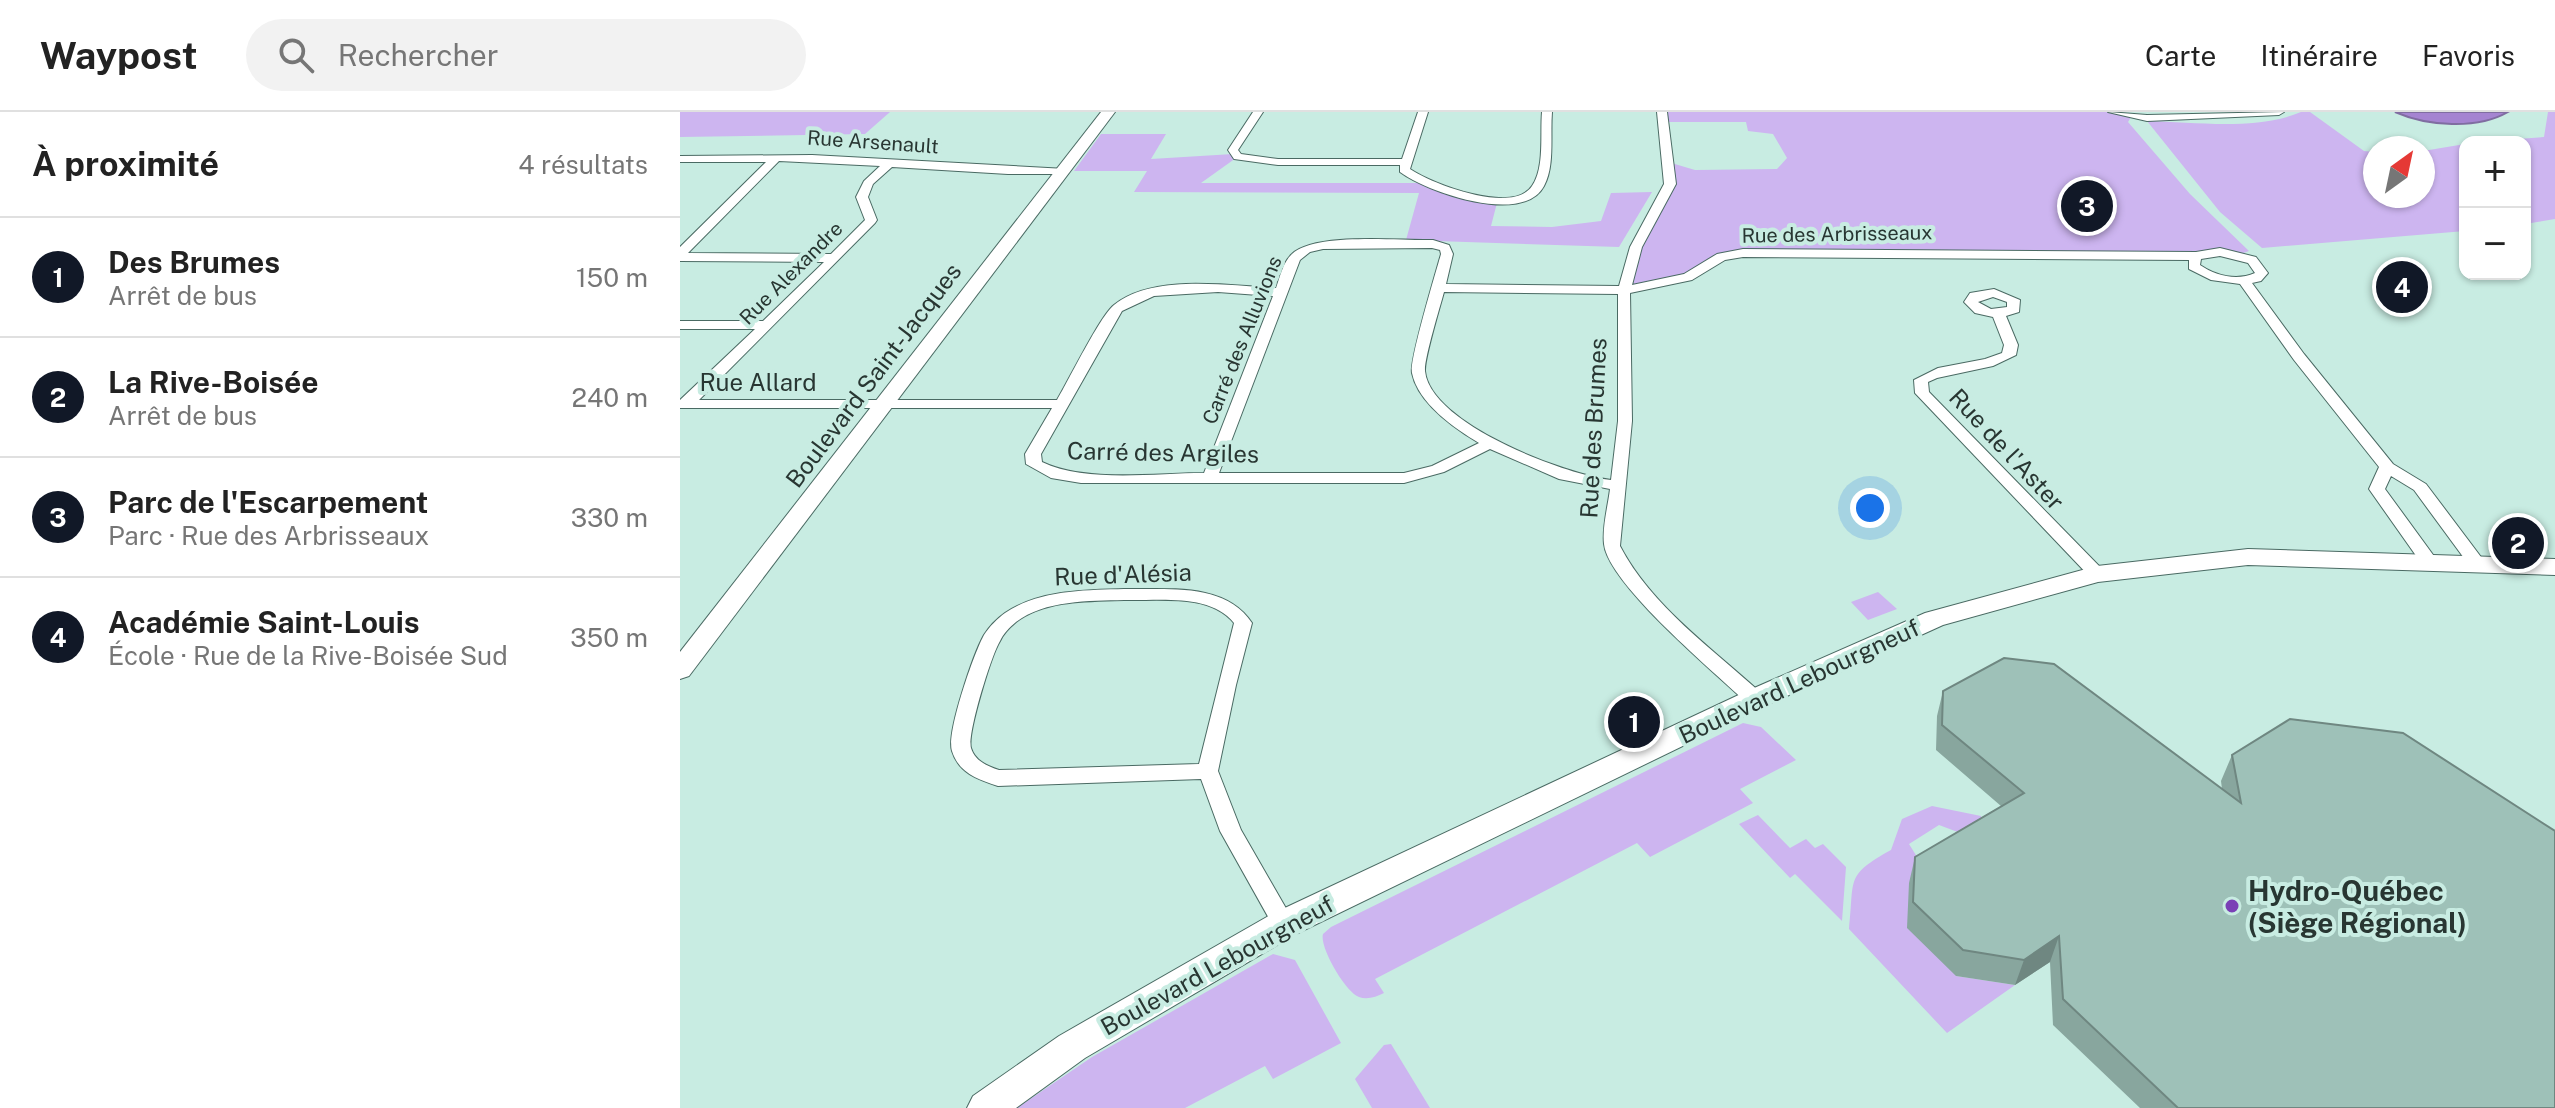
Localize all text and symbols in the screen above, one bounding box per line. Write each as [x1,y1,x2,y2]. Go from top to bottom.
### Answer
search box [246,19,806,91]
text: Waypost [40,33,198,78]
icon: search [274,33,318,77]
text: Rechercher [338,37,498,73]
text: Carte [2145,39,2216,72]
text: Itinéraire [2260,39,2378,72]
text: Favoris [2422,39,2515,72]
street label: Rue Arsenault [806,125,940,159]
north arrow [2363,136,2435,208]
map controls [2459,136,2531,280]
button: + [2459,136,2531,208]
text: À proximité [32,144,219,184]
text: 4 résultats [518,149,648,180]
pin: 3 [2061,176,2113,236]
button: − [2459,208,2531,280]
street label: Rue Alexandre [734,216,848,330]
street label: Rue des Arbrisseaux [1741,220,1933,248]
text: Des Brumes [108,244,280,280]
street label: Carré des Alluvions [1197,252,1287,428]
street label: Boulevard Saint-Jacques [780,257,966,493]
pin: 4 [2376,257,2428,317]
text: 1 [52,262,64,293]
text: 150 m [576,262,648,293]
text: Arrêt de bus [108,280,257,311]
street label: Rue des Brumes [1574,337,1612,519]
text: La Rive-Boisée [108,364,319,400]
street label: Rue Allard [699,368,817,396]
text: 2 [50,382,66,413]
text: 240 m [571,382,648,413]
street label: Rue de l'Aster [1944,383,2070,515]
text: Arrêt de bus [108,400,257,431]
street label: Carré des Argiles [1067,436,1259,468]
text: Parc de l'Escarpement [108,484,428,520]
your location [1850,488,1890,528]
text: 3 [49,502,67,533]
text: 330 m [571,502,648,533]
pin: 2 [2492,513,2544,573]
text: Parc · Rue des Arbrisseaux [108,520,429,551]
street label: Rue d'Alésia [1054,558,1192,590]
text: Académie Saint-Louis [108,604,420,640]
street label: Boulevard Lebourgneuf [1674,613,1924,749]
text: 4 [49,622,67,653]
text: 350 m [570,622,648,653]
text: École · Rue de la Rive-Boisée Sud [108,640,508,671]
pin: 1 [1608,692,1660,752]
place label: Hydro-Québec (Siège Régional) [2248,874,2467,939]
street label: Boulevard Lebourgneuf [1096,889,1338,1041]
marker: Hydro-Québec (Siège Régional) [2223,897,2241,915]

